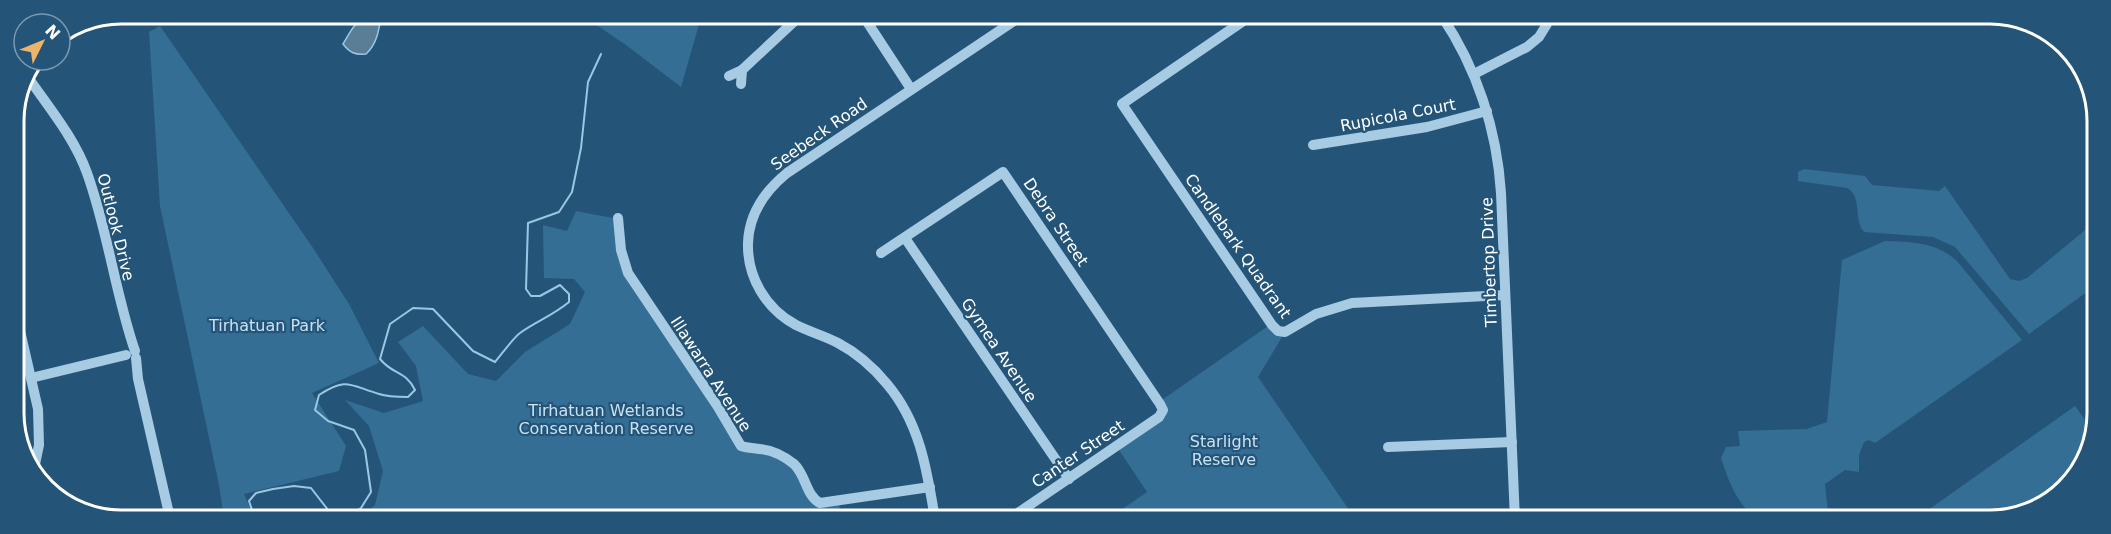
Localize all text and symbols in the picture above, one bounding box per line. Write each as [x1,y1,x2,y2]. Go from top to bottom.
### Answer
north arrow [12,12,72,72]
text: N [41,21,64,43]
street label: Seebeck Road [767,94,871,174]
street label: Rupicola Court [1339,95,1457,135]
street label: Candlebark Quadrant [1181,170,1295,322]
street label: Outlook Drive [93,171,139,283]
street label: Debra Street [1019,174,1093,270]
street label: Timbertop Drive [1477,197,1501,328]
street label: Gymea Avenue [957,294,1041,406]
street label: Illawarra Avenue [667,313,755,435]
park label: Tirhatuan Park [208,316,326,335]
park label: Tirhatuan Wetlands Conservation Reserve [518,401,694,438]
street label: Canter Street [1028,416,1128,492]
park label: Starlight Reserve [1190,432,1258,469]

